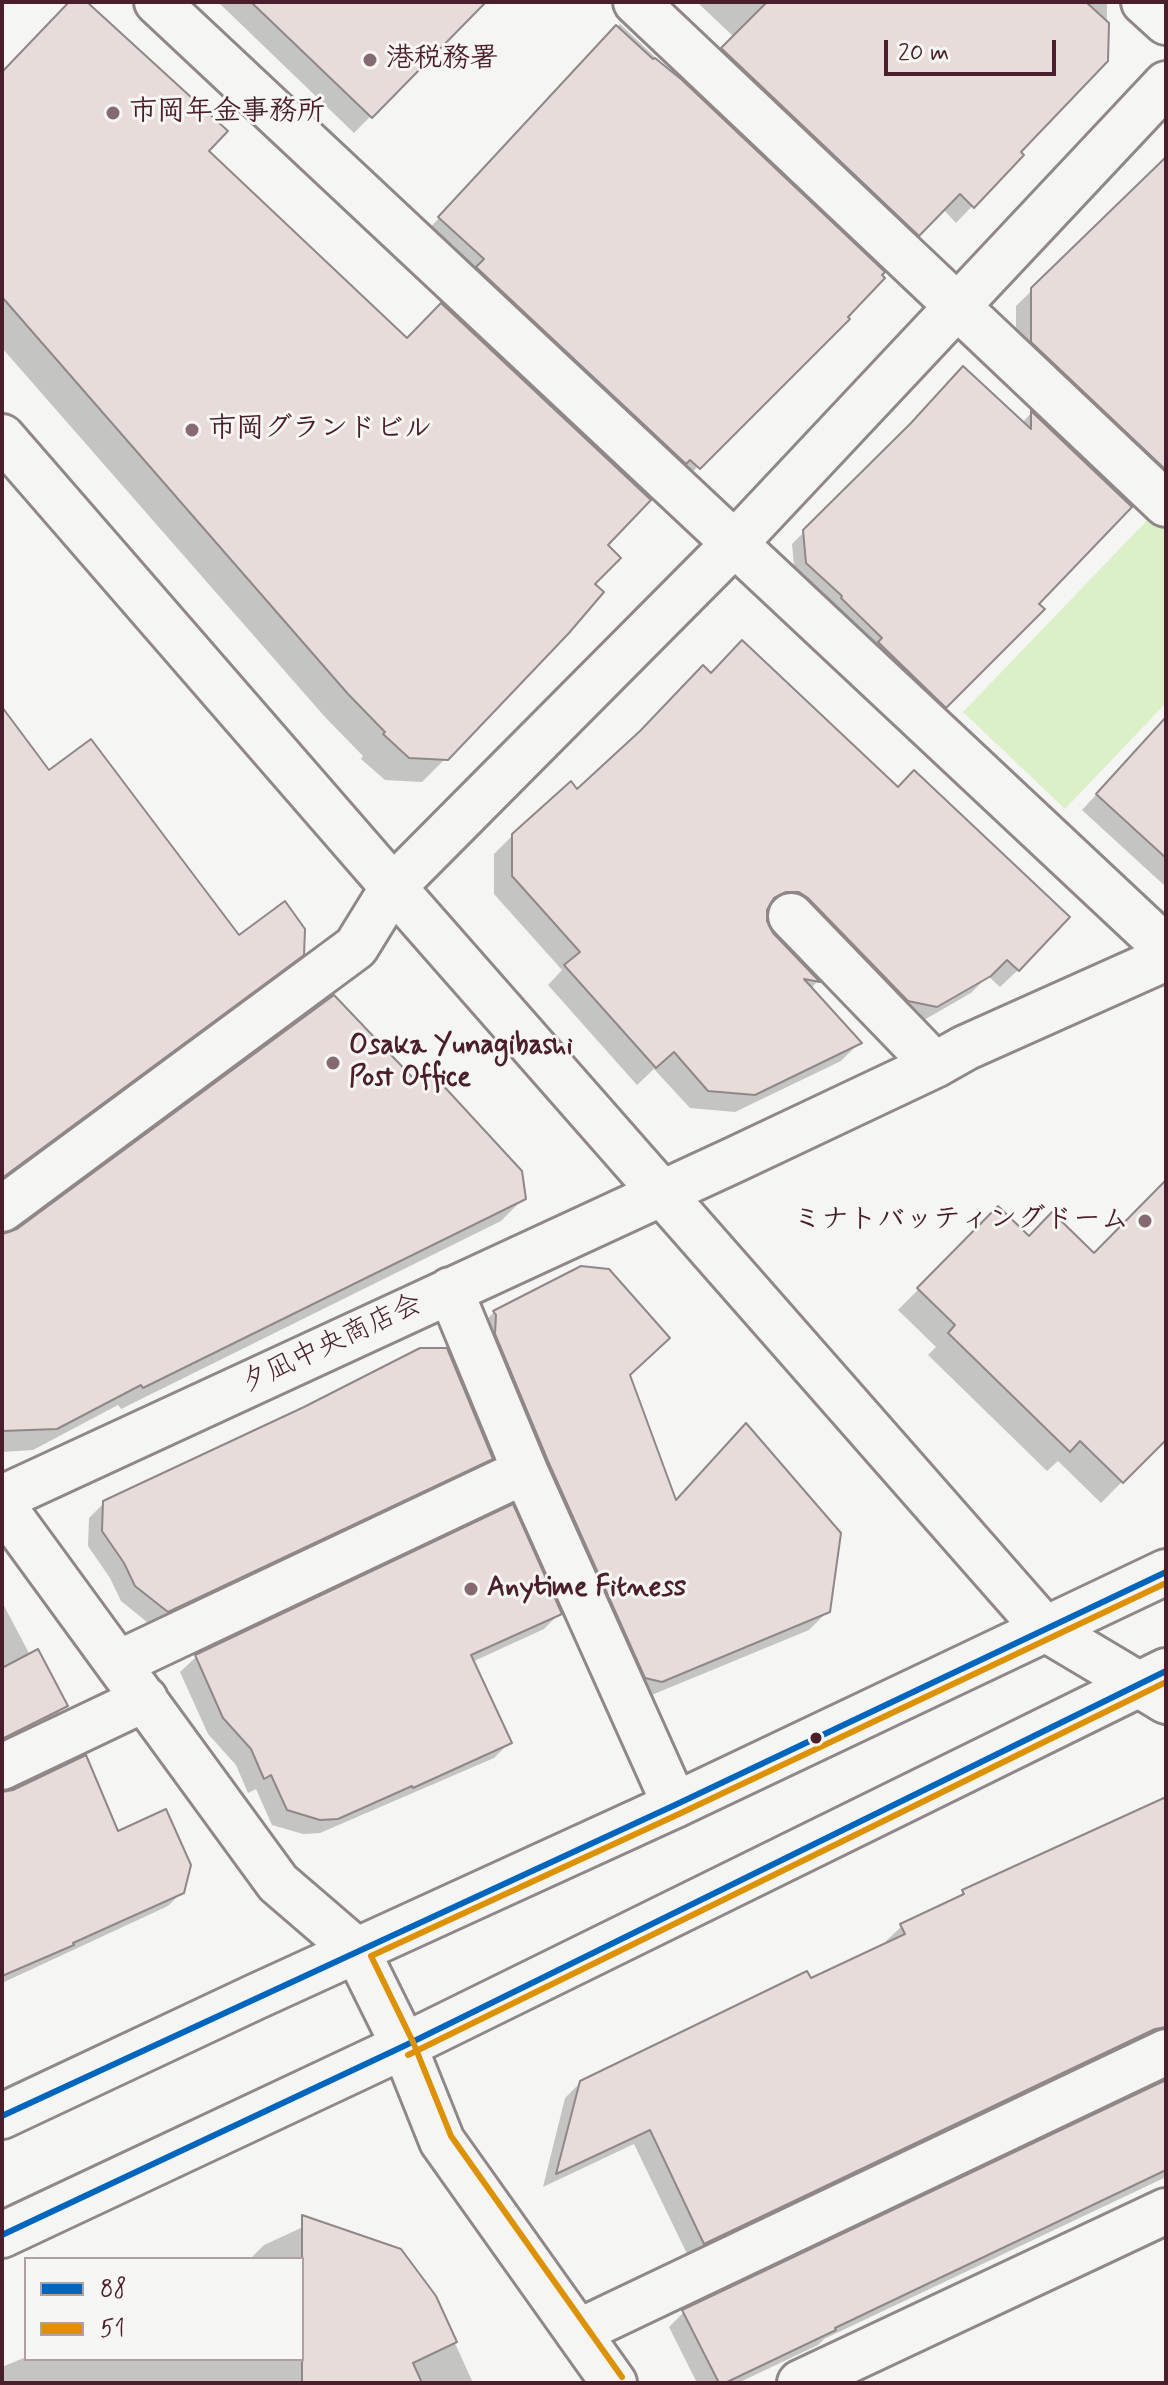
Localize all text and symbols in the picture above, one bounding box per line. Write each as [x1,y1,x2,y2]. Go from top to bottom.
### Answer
scale bar [888,24,1060,74]
text: 20 m [898,38,949,69]
place label: 港税務署 [386,43,498,77]
marker: 港税務署 [361,51,379,69]
place label: 市岡年金事務所 [129,96,325,130]
marker: 市岡年金事務所 [104,104,122,122]
place label: 市岡グランドビル [208,413,432,447]
marker: 市岡グランドビル [183,421,201,439]
place label: Osaka Yunagibashi Post Office [349,1030,573,1096]
marker: Osaka Yunagibashi Post Office [324,1054,342,1072]
place label: ミナトバッティングドーム [793,1204,1129,1238]
marker: ミナトバッティングドーム [1136,1212,1154,1230]
street label: 夕凪中央商店会 [236,1288,428,1402]
place label: Anytime Fitness [487,1572,686,1606]
marker: Anytime Fitness [462,1580,480,1598]
unlabelled marker [808,1730,824,1746]
legend [24,2257,304,2361]
text: 88 [100,2274,127,2305]
text: 51 [100,2314,125,2345]

